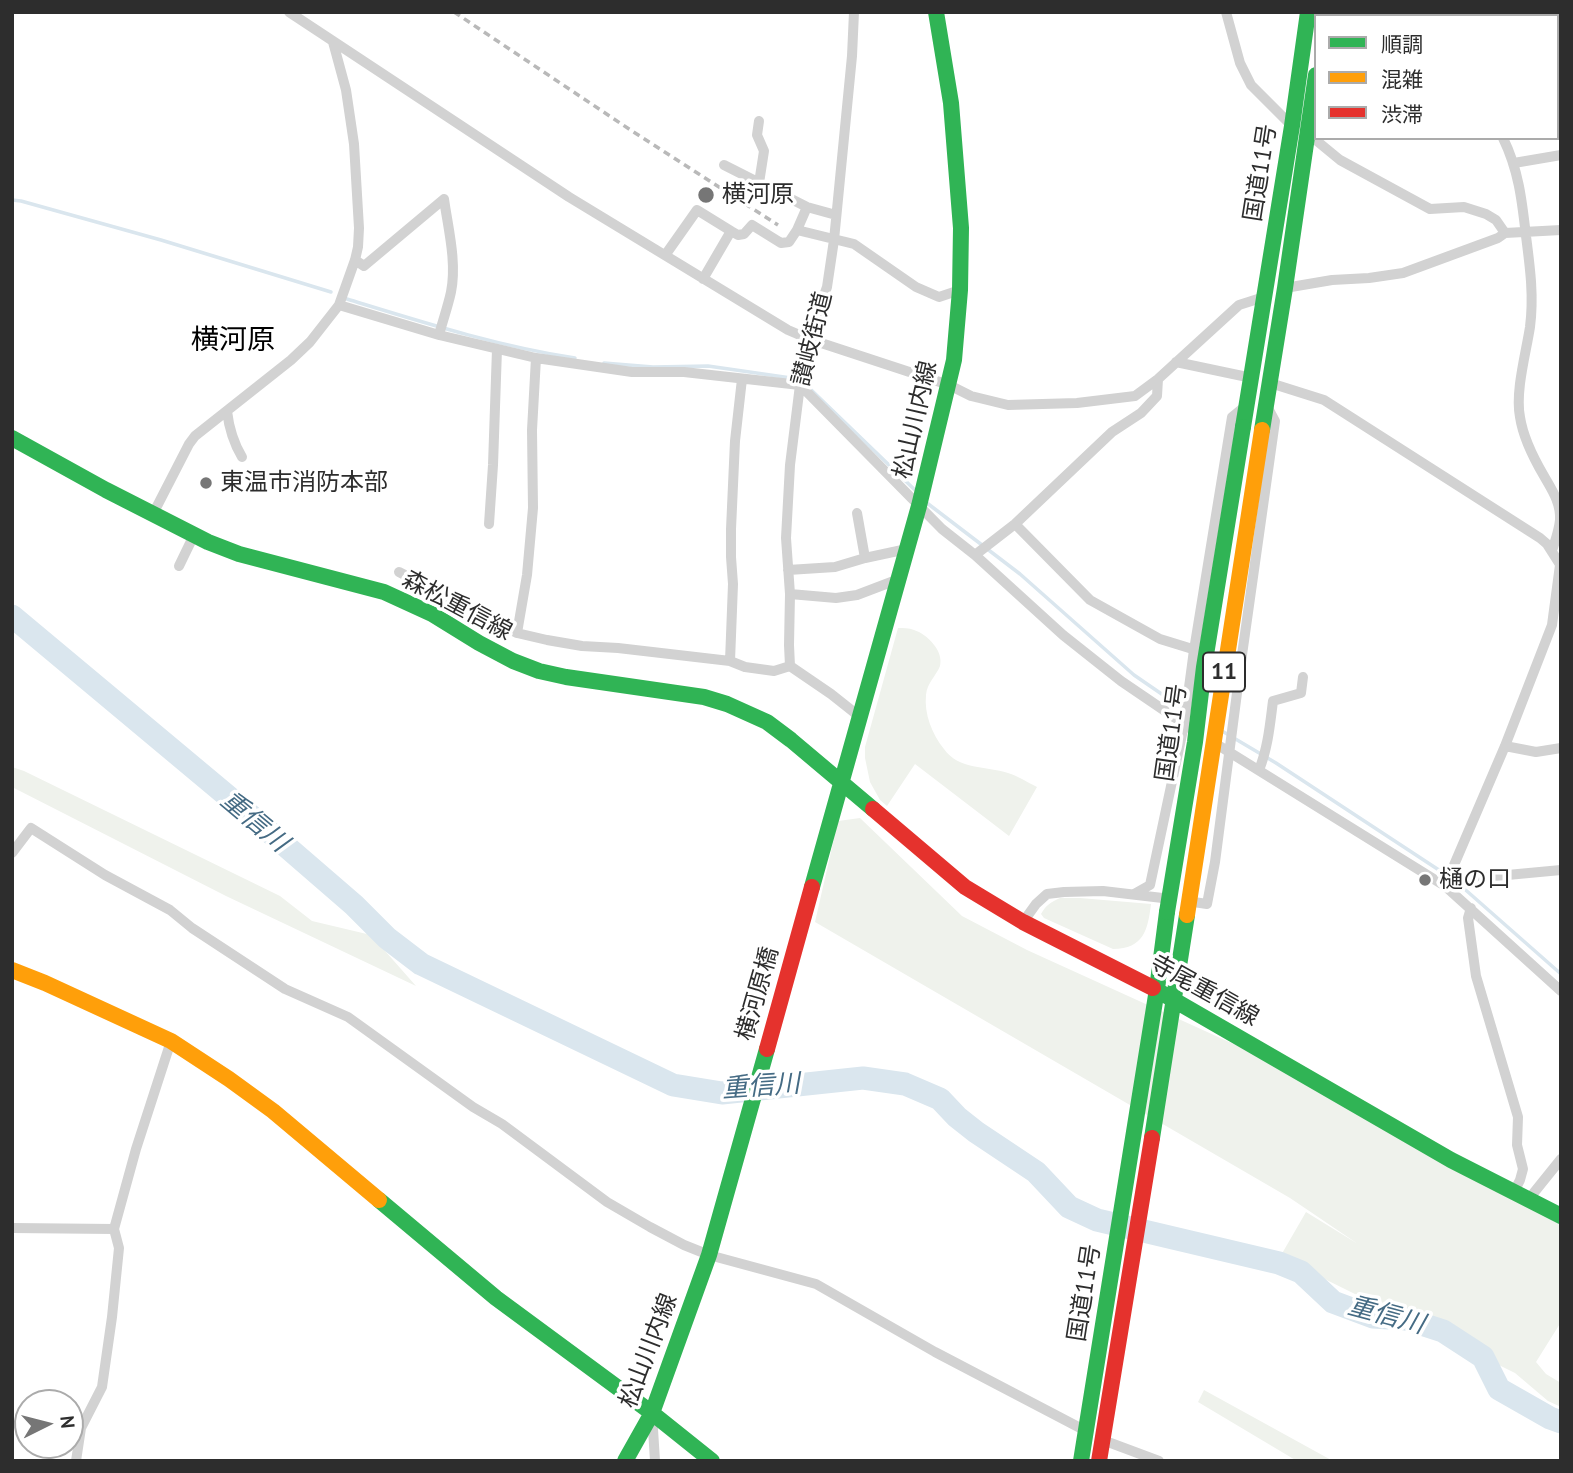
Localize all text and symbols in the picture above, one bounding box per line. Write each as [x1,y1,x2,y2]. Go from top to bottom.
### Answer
legend [1314,14,1559,140]
text: 順調 [1381,31,1423,58]
text: 混雑 [1381,66,1423,93]
text: 渋滞 [1381,101,1423,128]
street label: 国道11号 [1239,122,1283,224]
place label: 横河原 [722,181,794,209]
marker: 横河原 [696,185,716,205]
street label: 讃岐街道 [787,289,839,389]
district label: 横河原 [191,324,275,358]
street label: 松山川内線 [888,358,944,482]
place label: 東温市消防本部 [220,469,388,497]
marker: 東温市消防本部 [198,475,214,491]
street label: 森松重信線 [397,565,517,647]
road number: 11 [1203,652,1245,692]
street label: 国道11号 [1151,682,1193,784]
water label: 重信川 [214,785,294,859]
place label: 樋の口 [1439,866,1511,894]
marker: 樋の口 [1417,872,1433,888]
street label: 横河原橋 [731,944,785,1044]
street label: 寺尾重信線 [1145,949,1263,1033]
water label: 重信川 [721,1069,801,1105]
street label: 国道11号 [1063,1242,1107,1344]
street label: 松山川内線 [614,1290,684,1412]
water label: 重信川 [1344,1291,1428,1341]
north arrow [14,1389,84,1459]
text: N [55,1415,80,1429]

